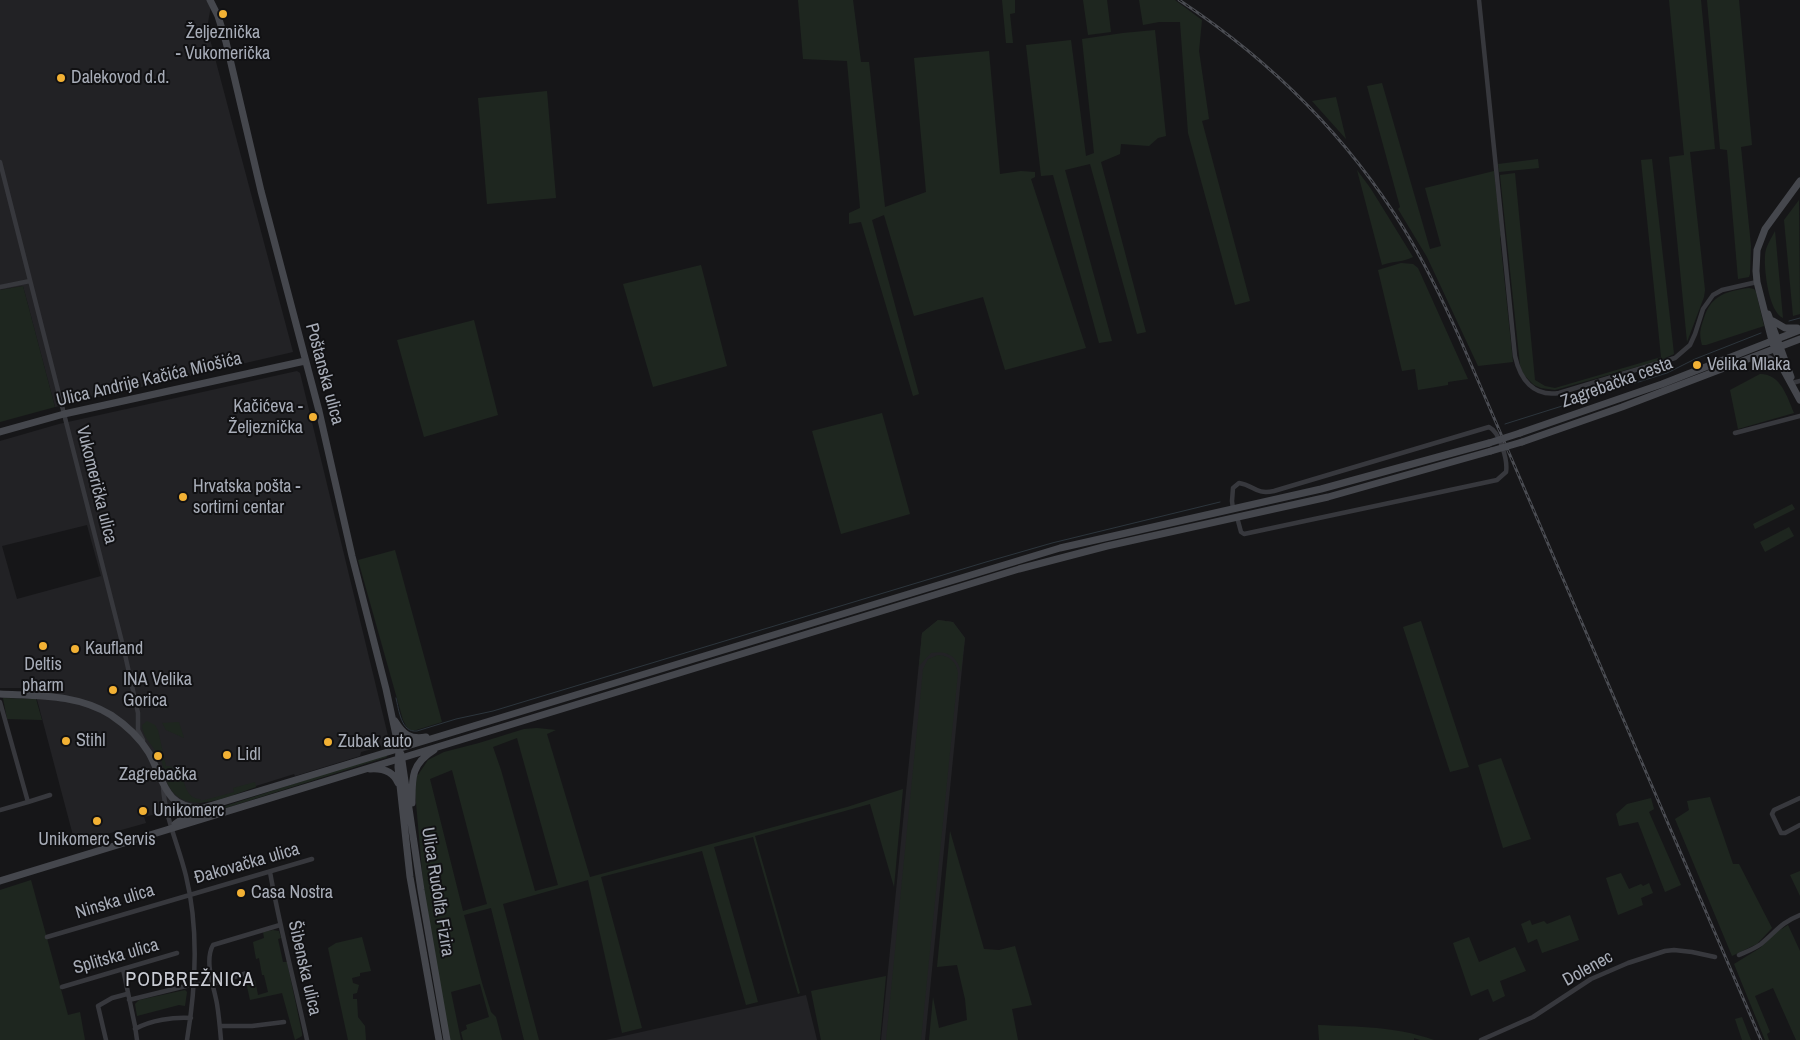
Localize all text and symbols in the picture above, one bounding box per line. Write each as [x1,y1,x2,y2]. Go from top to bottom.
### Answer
marker: Željeznička - Vukomerička [217,8,229,20]
place label: Željeznička - Vukomerička [176,22,270,64]
place label: Dalekovod d.d. [71,67,169,89]
marker: Dalekovod d.d. [55,72,67,84]
street label: Poštanska ulica [300,321,348,427]
street label: Ulica Andrije Kačića Miošića [54,348,244,412]
street label: Zagrebačka cesta [1558,353,1676,413]
place label: Velika Mlaka [1707,354,1791,376]
marker: Velika Mlaka [1691,359,1703,371]
place label: Kačićeva - Željeznička [228,396,303,438]
marker: Kačićeva - Željeznička [307,411,319,423]
street label: Vukomerička ulica [71,424,121,546]
place label: Hrvatska pošta - sortirni centar [193,476,300,518]
marker: Hrvatska pošta - sortirni centar [177,491,189,503]
place label: Kaufland [85,638,143,660]
marker: Deltis pharm [37,640,49,652]
marker: Kaufland [69,643,81,655]
place label: Deltis pharm [22,654,64,696]
place label: INA Velika Gorica [123,669,192,712]
marker: INA Velika Gorica [107,684,119,696]
place label: Stihl [76,730,106,752]
place label: Zubak auto [338,731,412,753]
marker: Stihl [60,735,72,747]
marker: Zubak auto [322,736,334,748]
place label: Lidl [237,744,261,766]
marker: Lidl [221,749,233,761]
marker: Zagrebačka [152,750,164,762]
place label: Zagrebačka [119,764,197,786]
place label: Unikomerc [153,800,224,822]
marker: Unikomerc [137,805,149,817]
marker: Unikomerc Servis [91,815,103,827]
street label: Ulica Rudolfa Fizira [416,826,458,958]
place label: Unikomerc Servis [38,829,156,851]
street label: Đakovačka ulica [192,839,302,889]
street label: Ninska ulica [73,880,157,924]
place label: Casa Nostra [251,882,333,904]
marker: Casa Nostra [235,887,247,899]
street label: Šibenska ulica [283,918,325,1018]
street label: Splitska ulica [71,935,161,979]
street label: Dolenec [1559,946,1617,992]
district label: PODBREŽNICA [124,969,256,993]

